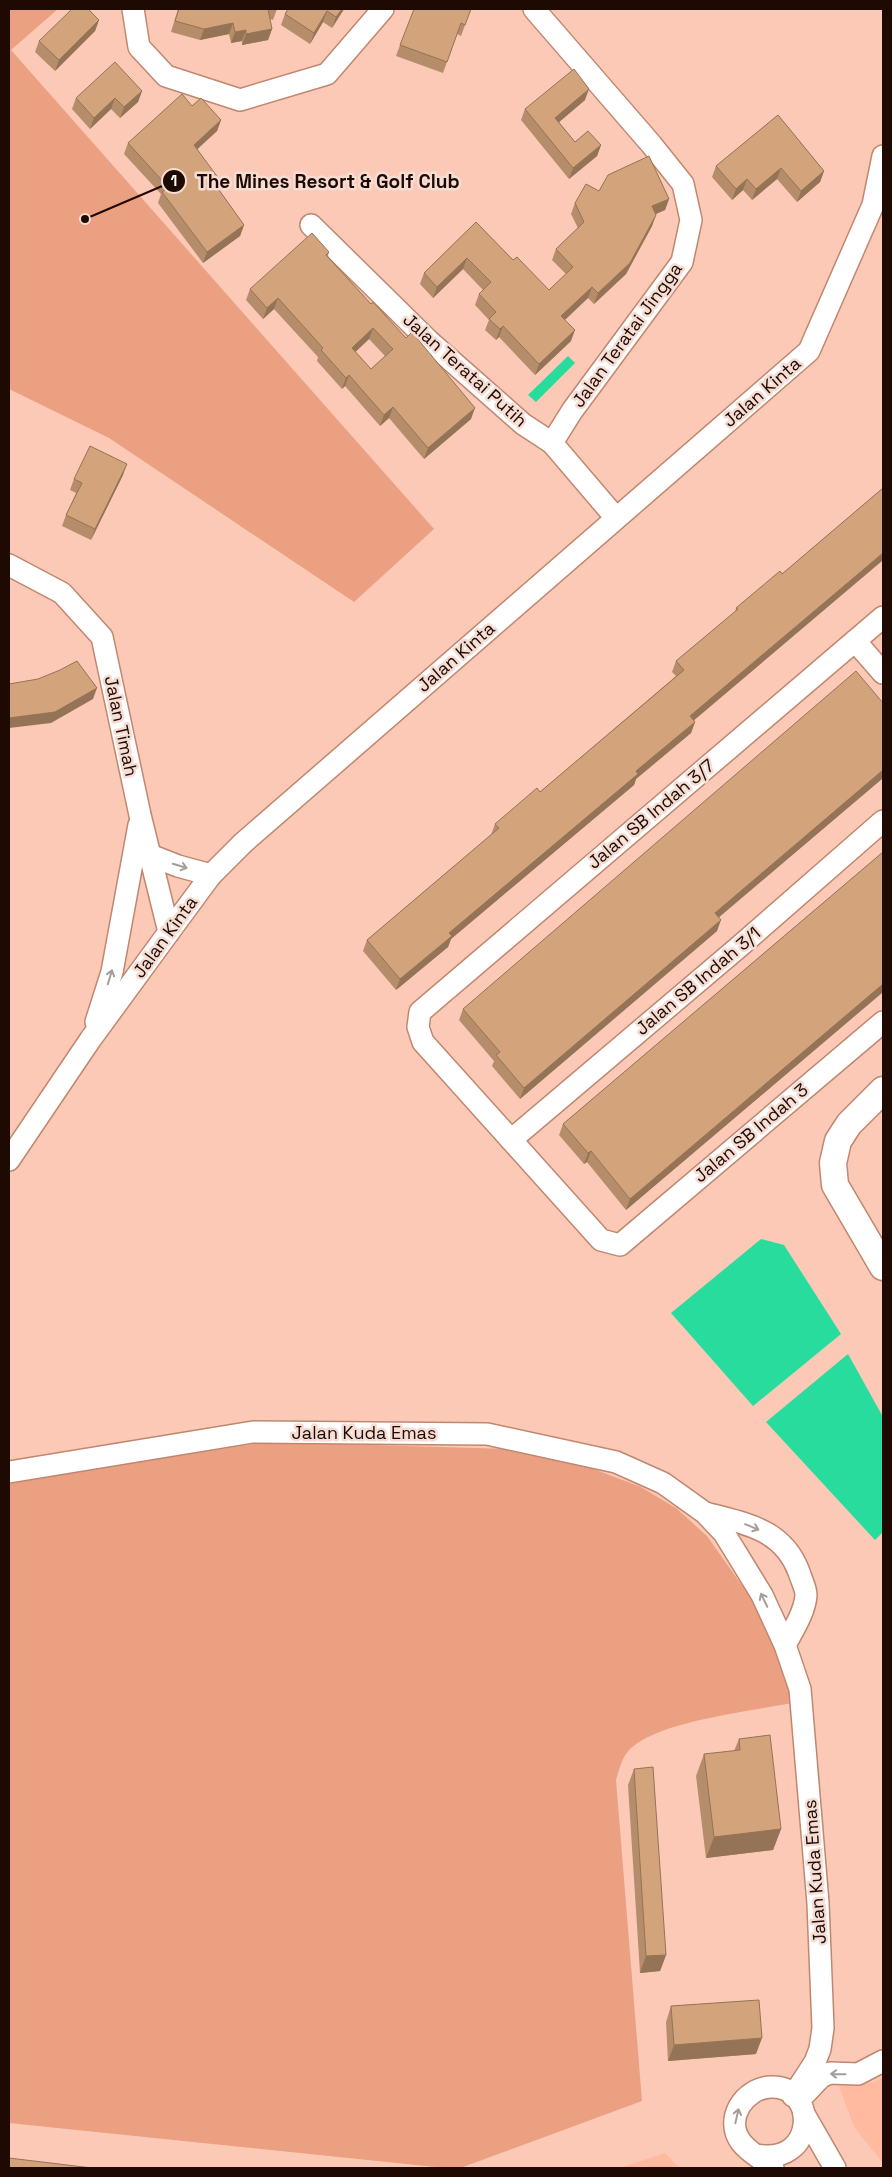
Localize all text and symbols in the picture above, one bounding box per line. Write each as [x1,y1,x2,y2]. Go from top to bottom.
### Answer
callout: The Mines Resort & Golf Club [161,164,469,198]
text: The Mines Resort & Golf Club [196,169,460,194]
text: 1 [171,171,177,190]
street label: Jalan Teratai Jingga [566,258,687,412]
street label: Jalan Teratai Putih [398,308,532,432]
street label: Jalan Kinta [718,352,805,432]
street label: Jalan Kinta [412,617,499,697]
street label: Jalan Timah [100,674,143,778]
street label: Jalan SB Indah 3/7 [582,754,719,874]
one-way arrow [172,862,188,872]
street label: Jalan Kinta [127,891,202,982]
street label: Jalan SB Indah 3/1 [630,921,765,1040]
one-way arrow [105,970,115,986]
street label: Jalan SB Indah 3 [689,1078,813,1187]
street label: Jalan Kuda Emas [292,1421,436,1444]
one-way arrow [744,1522,759,1532]
one-way arrow [759,1593,769,1608]
street label: Jalan Kuda Emas [798,1799,831,1945]
one-way arrow [830,2069,846,2079]
one-way arrow [733,2108,742,2124]

